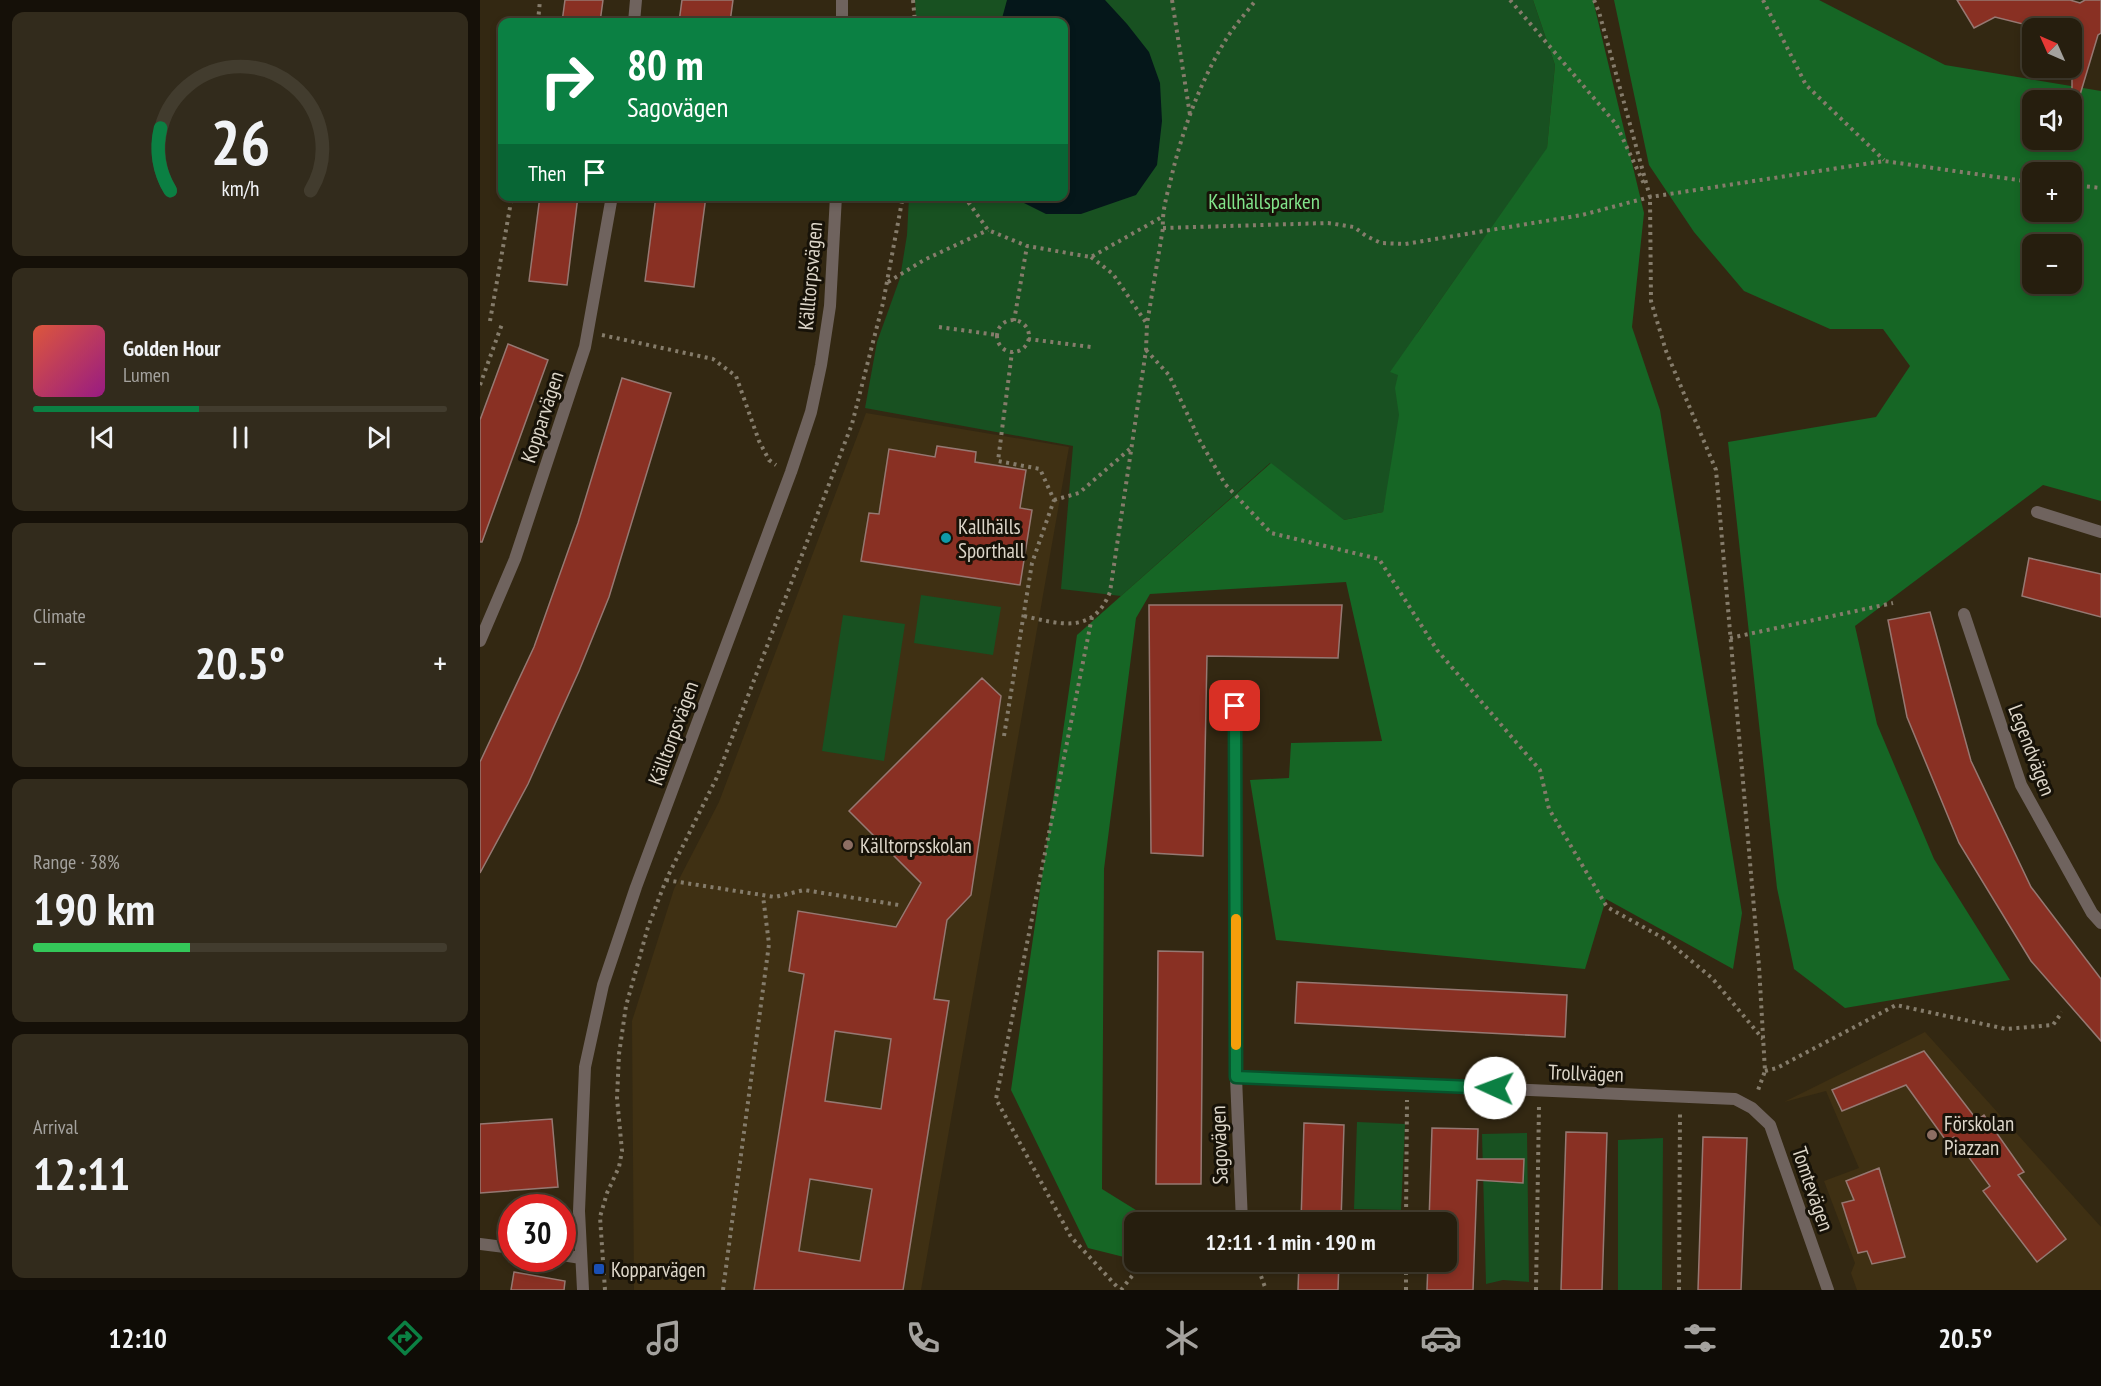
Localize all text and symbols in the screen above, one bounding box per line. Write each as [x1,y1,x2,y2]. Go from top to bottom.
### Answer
north arrow [2022,18,2082,78]
map controls [2022,18,2082,294]
text: 80 m [627,37,704,92]
icon: right [528,42,606,120]
text: Sagovägen [627,90,728,124]
button: sound [2022,90,2082,150]
text: 26 [210,101,270,182]
icon: arrive [578,156,611,189]
text: Then [528,159,566,187]
button: + [2022,162,2082,222]
text: km/h [221,174,259,202]
park label: Kallhällsparken [1208,188,1320,215]
street label: Källtorpsvägen [792,221,828,331]
button: − [2022,234,2082,294]
text: Golden Hour [123,334,221,362]
text: Lumen [123,362,170,388]
street label: Kopparvägen [515,368,569,466]
icon: previous [86,421,119,454]
icon: pause [224,421,257,454]
icon: next [362,421,395,454]
place label: Kallhälls Sporthall [958,513,1025,564]
marker: Kallhälls Sporthall [939,531,953,545]
text: Climate [33,603,86,629]
text: 20.5° [195,633,285,691]
text: − [33,641,47,684]
text: + [433,641,447,684]
street label: Källtorpsvägen [642,677,704,789]
pin [1209,680,1260,731]
icon: arrive [1218,689,1251,722]
street label: Legendvägen [2002,700,2062,800]
place label: Källtorpsskolan [860,832,972,859]
marker: Källtorpsskolan [841,838,855,852]
text: Range · 38% [33,849,120,875]
text: 190 km [33,879,155,937]
position arrow [1463,1056,1527,1120]
street label: Trollvägen [1548,1058,1624,1088]
street label: Sagovägen [1204,1105,1234,1185]
place label: Förskolan Piazzan [1944,1110,2014,1161]
text: Arrival [33,1114,78,1140]
marker: Förskolan Piazzan [1925,1128,1939,1142]
street label: Tomtevägen [1786,1143,1840,1235]
text: 12:11 [33,1144,130,1202]
speed limit sign: 30 [498,1194,576,1272]
text: 12:11 · 1 min · 190 m [1205,1228,1376,1256]
place label: Kopparvägen [611,1256,706,1283]
marker: Kopparvägen [592,1262,606,1276]
icon: directions [384,1317,426,1359]
icon: music [643,1317,685,1359]
icon: phone [902,1317,944,1359]
icon: climate [1161,1317,1203,1359]
icon: car [1420,1317,1462,1359]
icon: filters [1679,1317,1721,1359]
text: 12:10 [109,1321,167,1355]
text: 20.5° [1938,1321,1992,1355]

